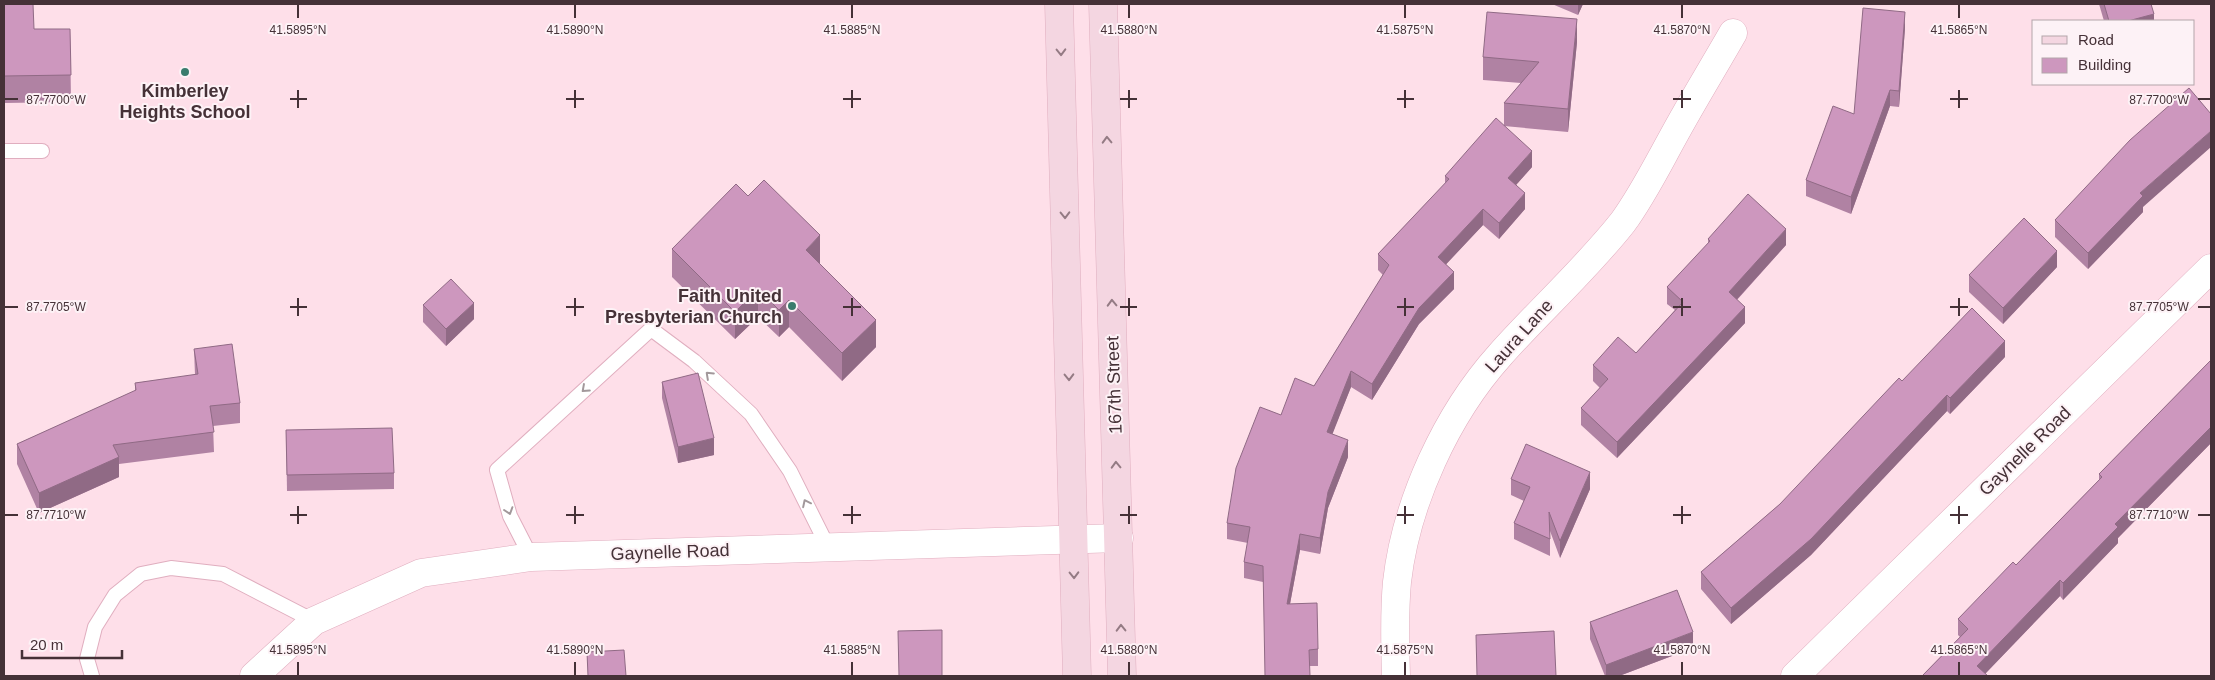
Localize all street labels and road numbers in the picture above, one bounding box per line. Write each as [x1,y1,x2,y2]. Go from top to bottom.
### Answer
street label: Laura Lane [1481,295,1557,377]
street label: 167th Street [1102,336,1126,434]
street label: Gaynelle Road [1975,402,2075,500]
street label: Gaynelle Road [610,540,730,564]

